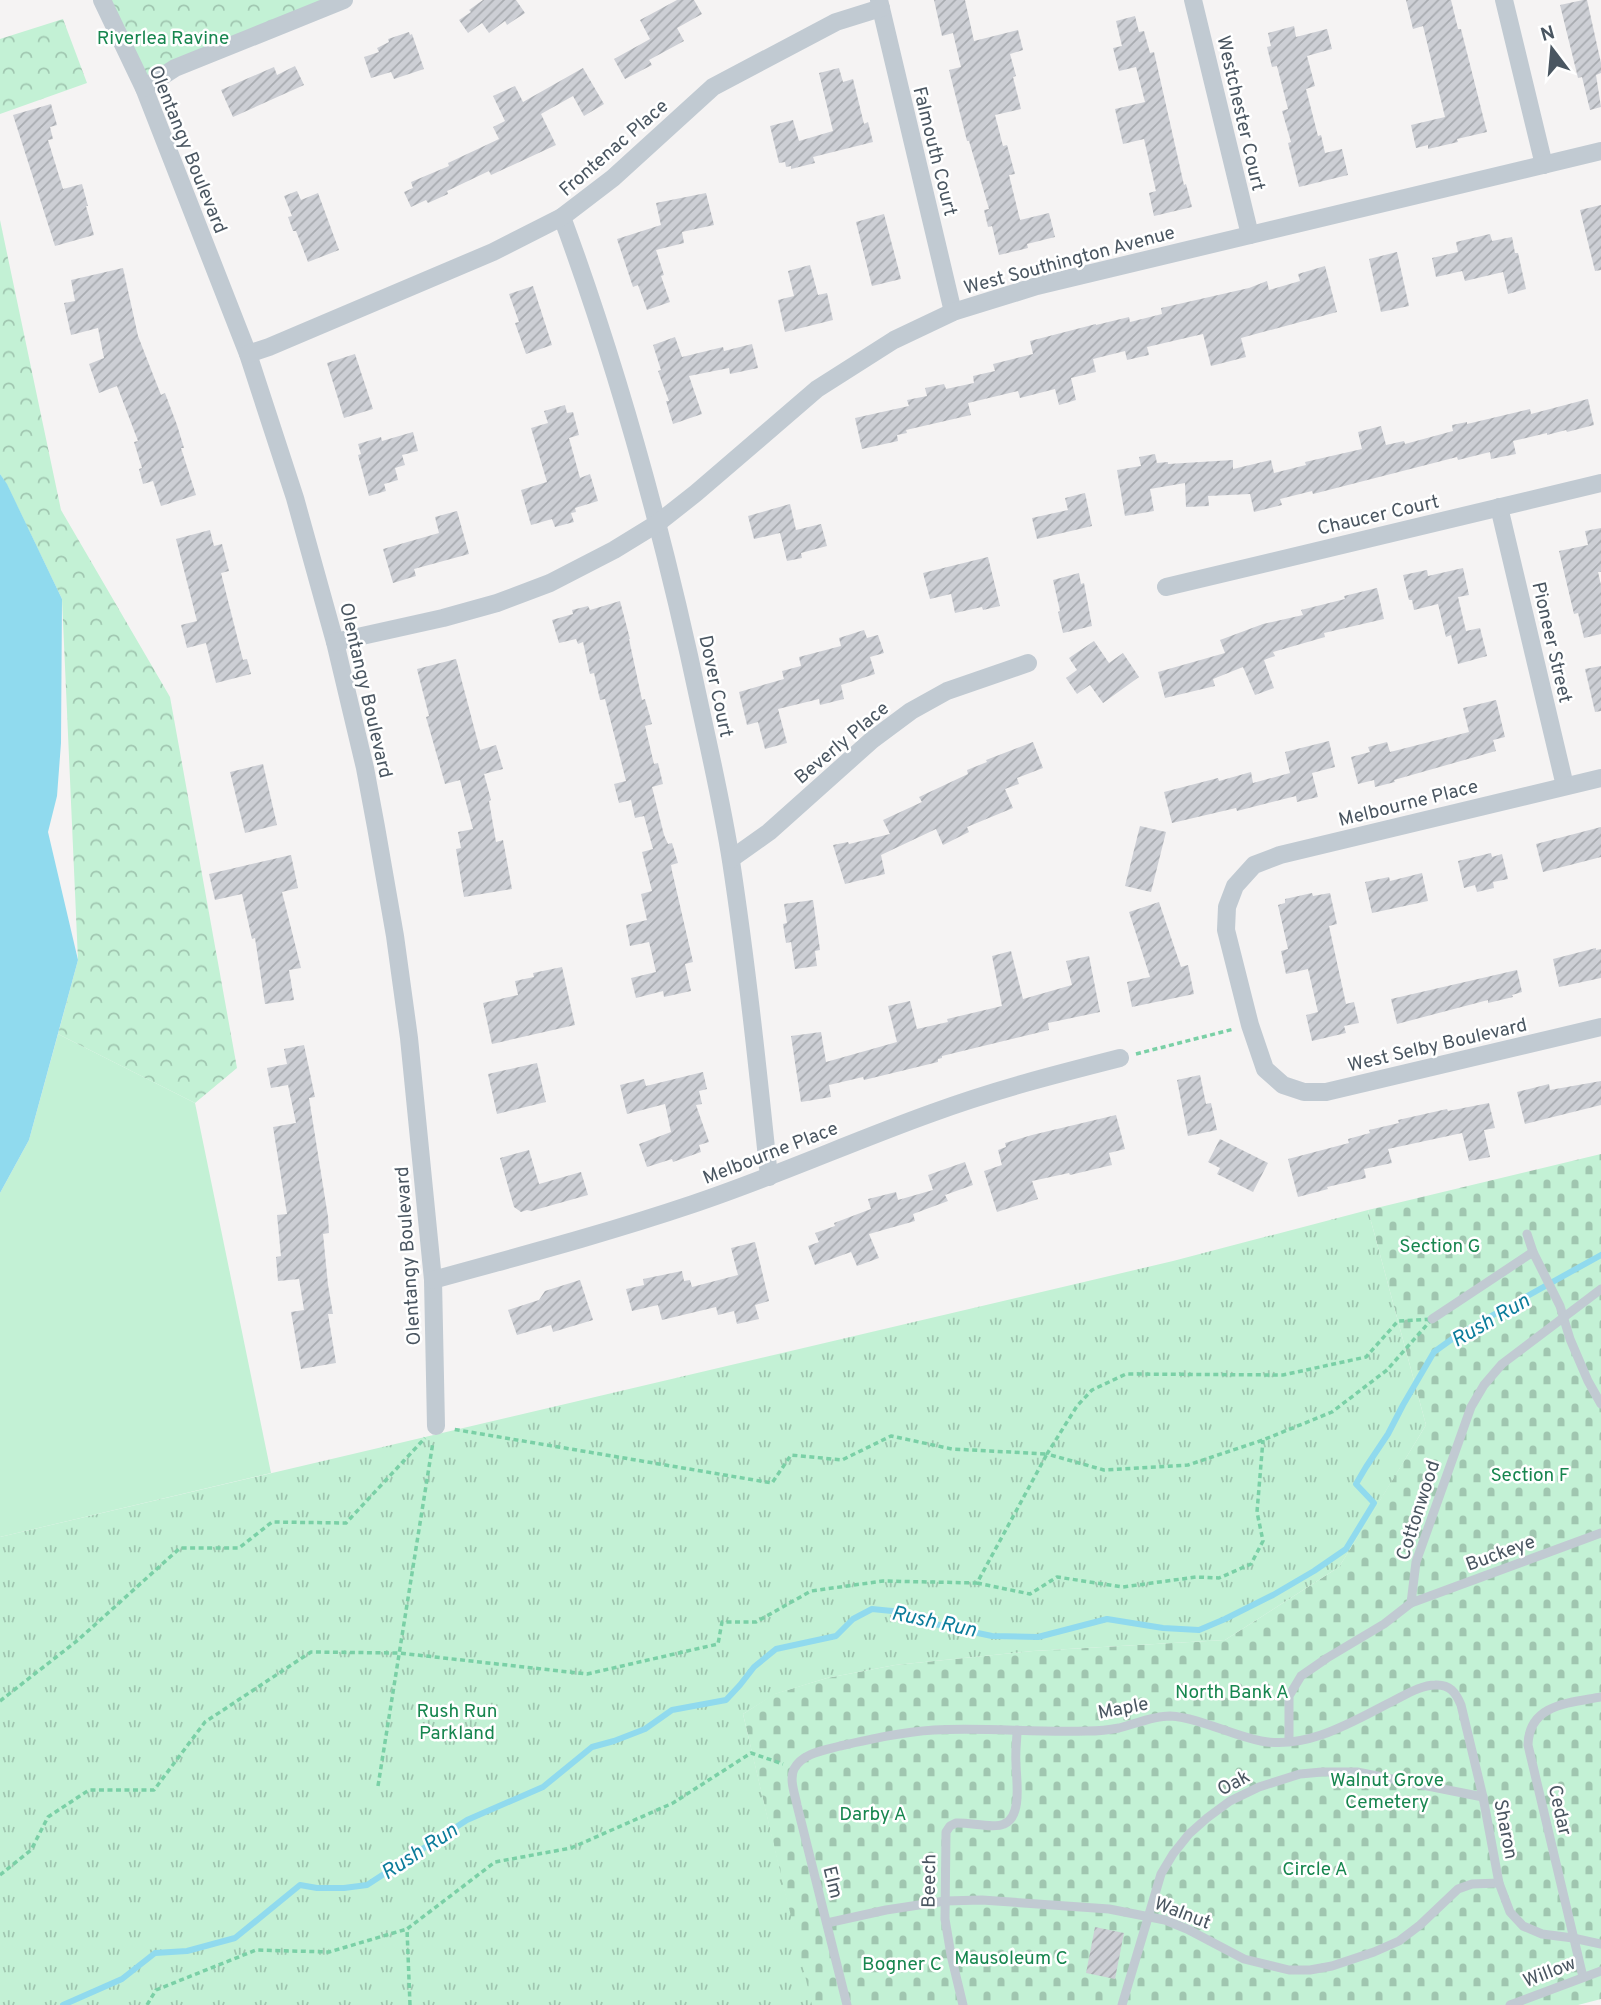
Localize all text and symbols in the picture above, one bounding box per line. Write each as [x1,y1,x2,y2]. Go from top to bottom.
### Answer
north arrow [1517,14,1587,84]
text: N [1538,21,1558,48]
park label: Riverlea Ravine [97,27,229,51]
street label: Westchester Court [1211,34,1270,193]
street label: Olentangy Boulevard [142,62,232,237]
street label: Falmouth Court [906,84,962,219]
street label: Frontenac Place [555,95,674,202]
street label: West Southington Avenue [961,221,1178,301]
street label: Chaucer Court [1315,490,1442,542]
street label: Pioneer Street [1525,580,1577,705]
street label: Olentangy Boulevard [333,600,397,780]
street label: Dover Court [693,633,738,740]
street label: Beverly Place [790,697,895,790]
street label: Melbourne Place [1336,775,1481,833]
street label: West Selby Boulevard [1345,1014,1529,1078]
street label: Melbourne Place [700,1117,842,1191]
street label: Olentangy Boulevard [391,1166,427,1346]
park label: Section G [1399,1235,1481,1259]
water label: Rush Run [1447,1288,1535,1355]
street label: Cottonwood [1391,1458,1446,1564]
park label: Section F [1491,1464,1569,1488]
street label: Buckeye [1463,1530,1539,1577]
water label: Rush Run [889,1600,979,1645]
park label: North Bank A [1175,1681,1289,1705]
street label: Maple [1096,1692,1151,1726]
park label: Rush Run Parkland [417,1700,498,1746]
street label: Oak [1213,1765,1254,1802]
park label: Walnut Grove Cemetery [1330,1769,1444,1815]
street label: Cedar [1542,1783,1577,1839]
street label: Sharon [1487,1797,1523,1861]
park label: Darby A [839,1803,907,1827]
water label: Rush Run [376,1817,464,1887]
street label: Beech [918,1854,942,1908]
park label: Circle A [1282,1858,1348,1882]
street label: Elm [816,1864,848,1901]
street label: Walnut [1150,1892,1214,1936]
park label: Mausoleum C [954,1947,1068,1971]
street label: Willow [1520,1952,1580,1994]
park label: Bogner C [862,1953,942,1977]

